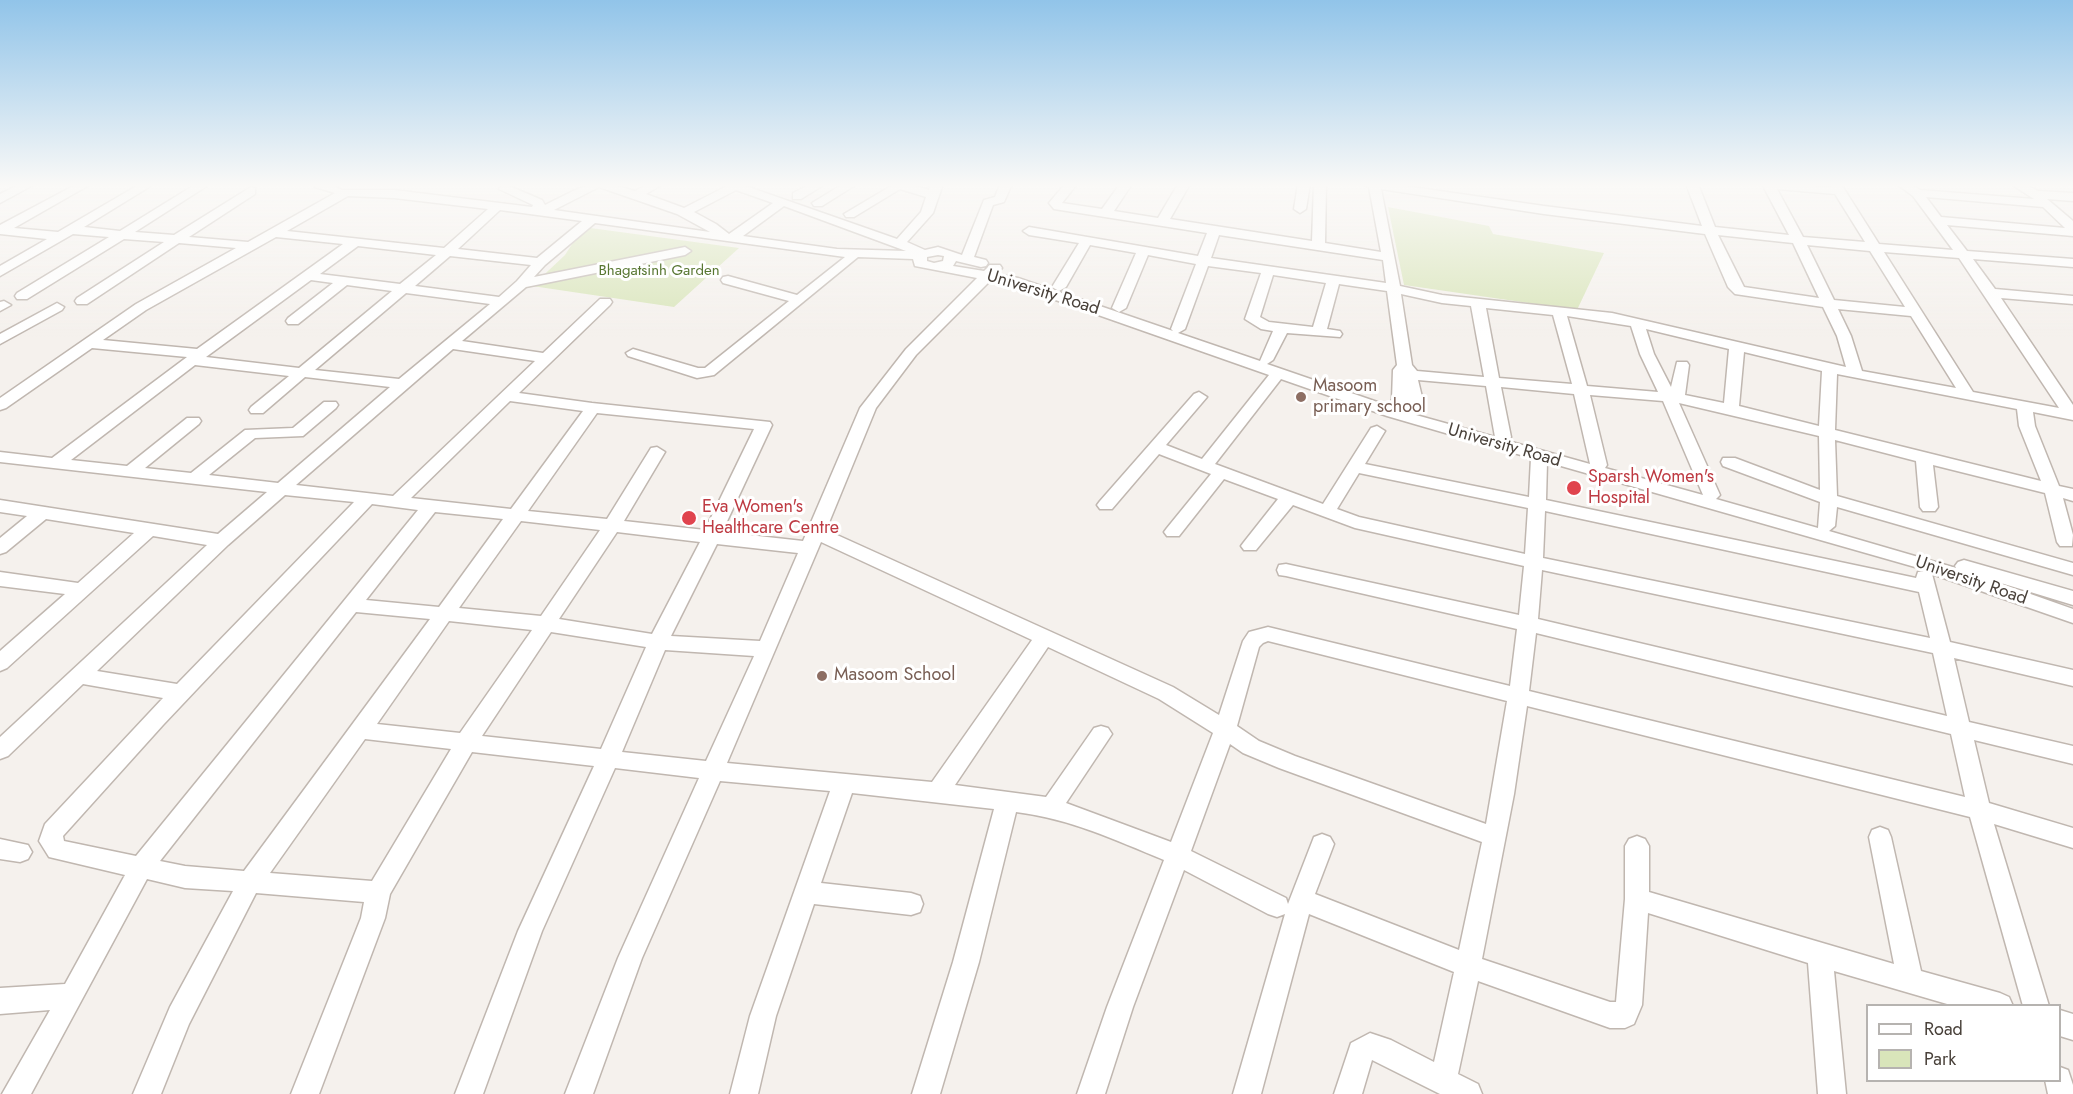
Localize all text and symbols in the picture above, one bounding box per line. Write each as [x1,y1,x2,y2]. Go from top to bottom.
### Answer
park label: Bhagatsinh Garden [598,262,720,280]
street label: University Road [984,266,1102,320]
place label: Masoom primary school [1313,376,1426,418]
marker: Masoom primary school [1294,390,1308,404]
street label: University Road [1445,420,1563,472]
place label: Sparsh Women's Hospital [1588,467,1714,510]
marker: Sparsh Women's Hospital [1565,479,1583,497]
place label: Eva Women's Healthcare Centre [702,497,839,540]
marker: Eva Women's Healthcare Centre [680,509,698,527]
street label: University Road [1912,552,2030,610]
place label: Masoom School [834,665,955,687]
marker: Masoom School [815,669,829,683]
legend [1866,1004,2061,1082]
text: Road [1924,1016,1963,1042]
text: Park [1924,1046,1956,1072]

